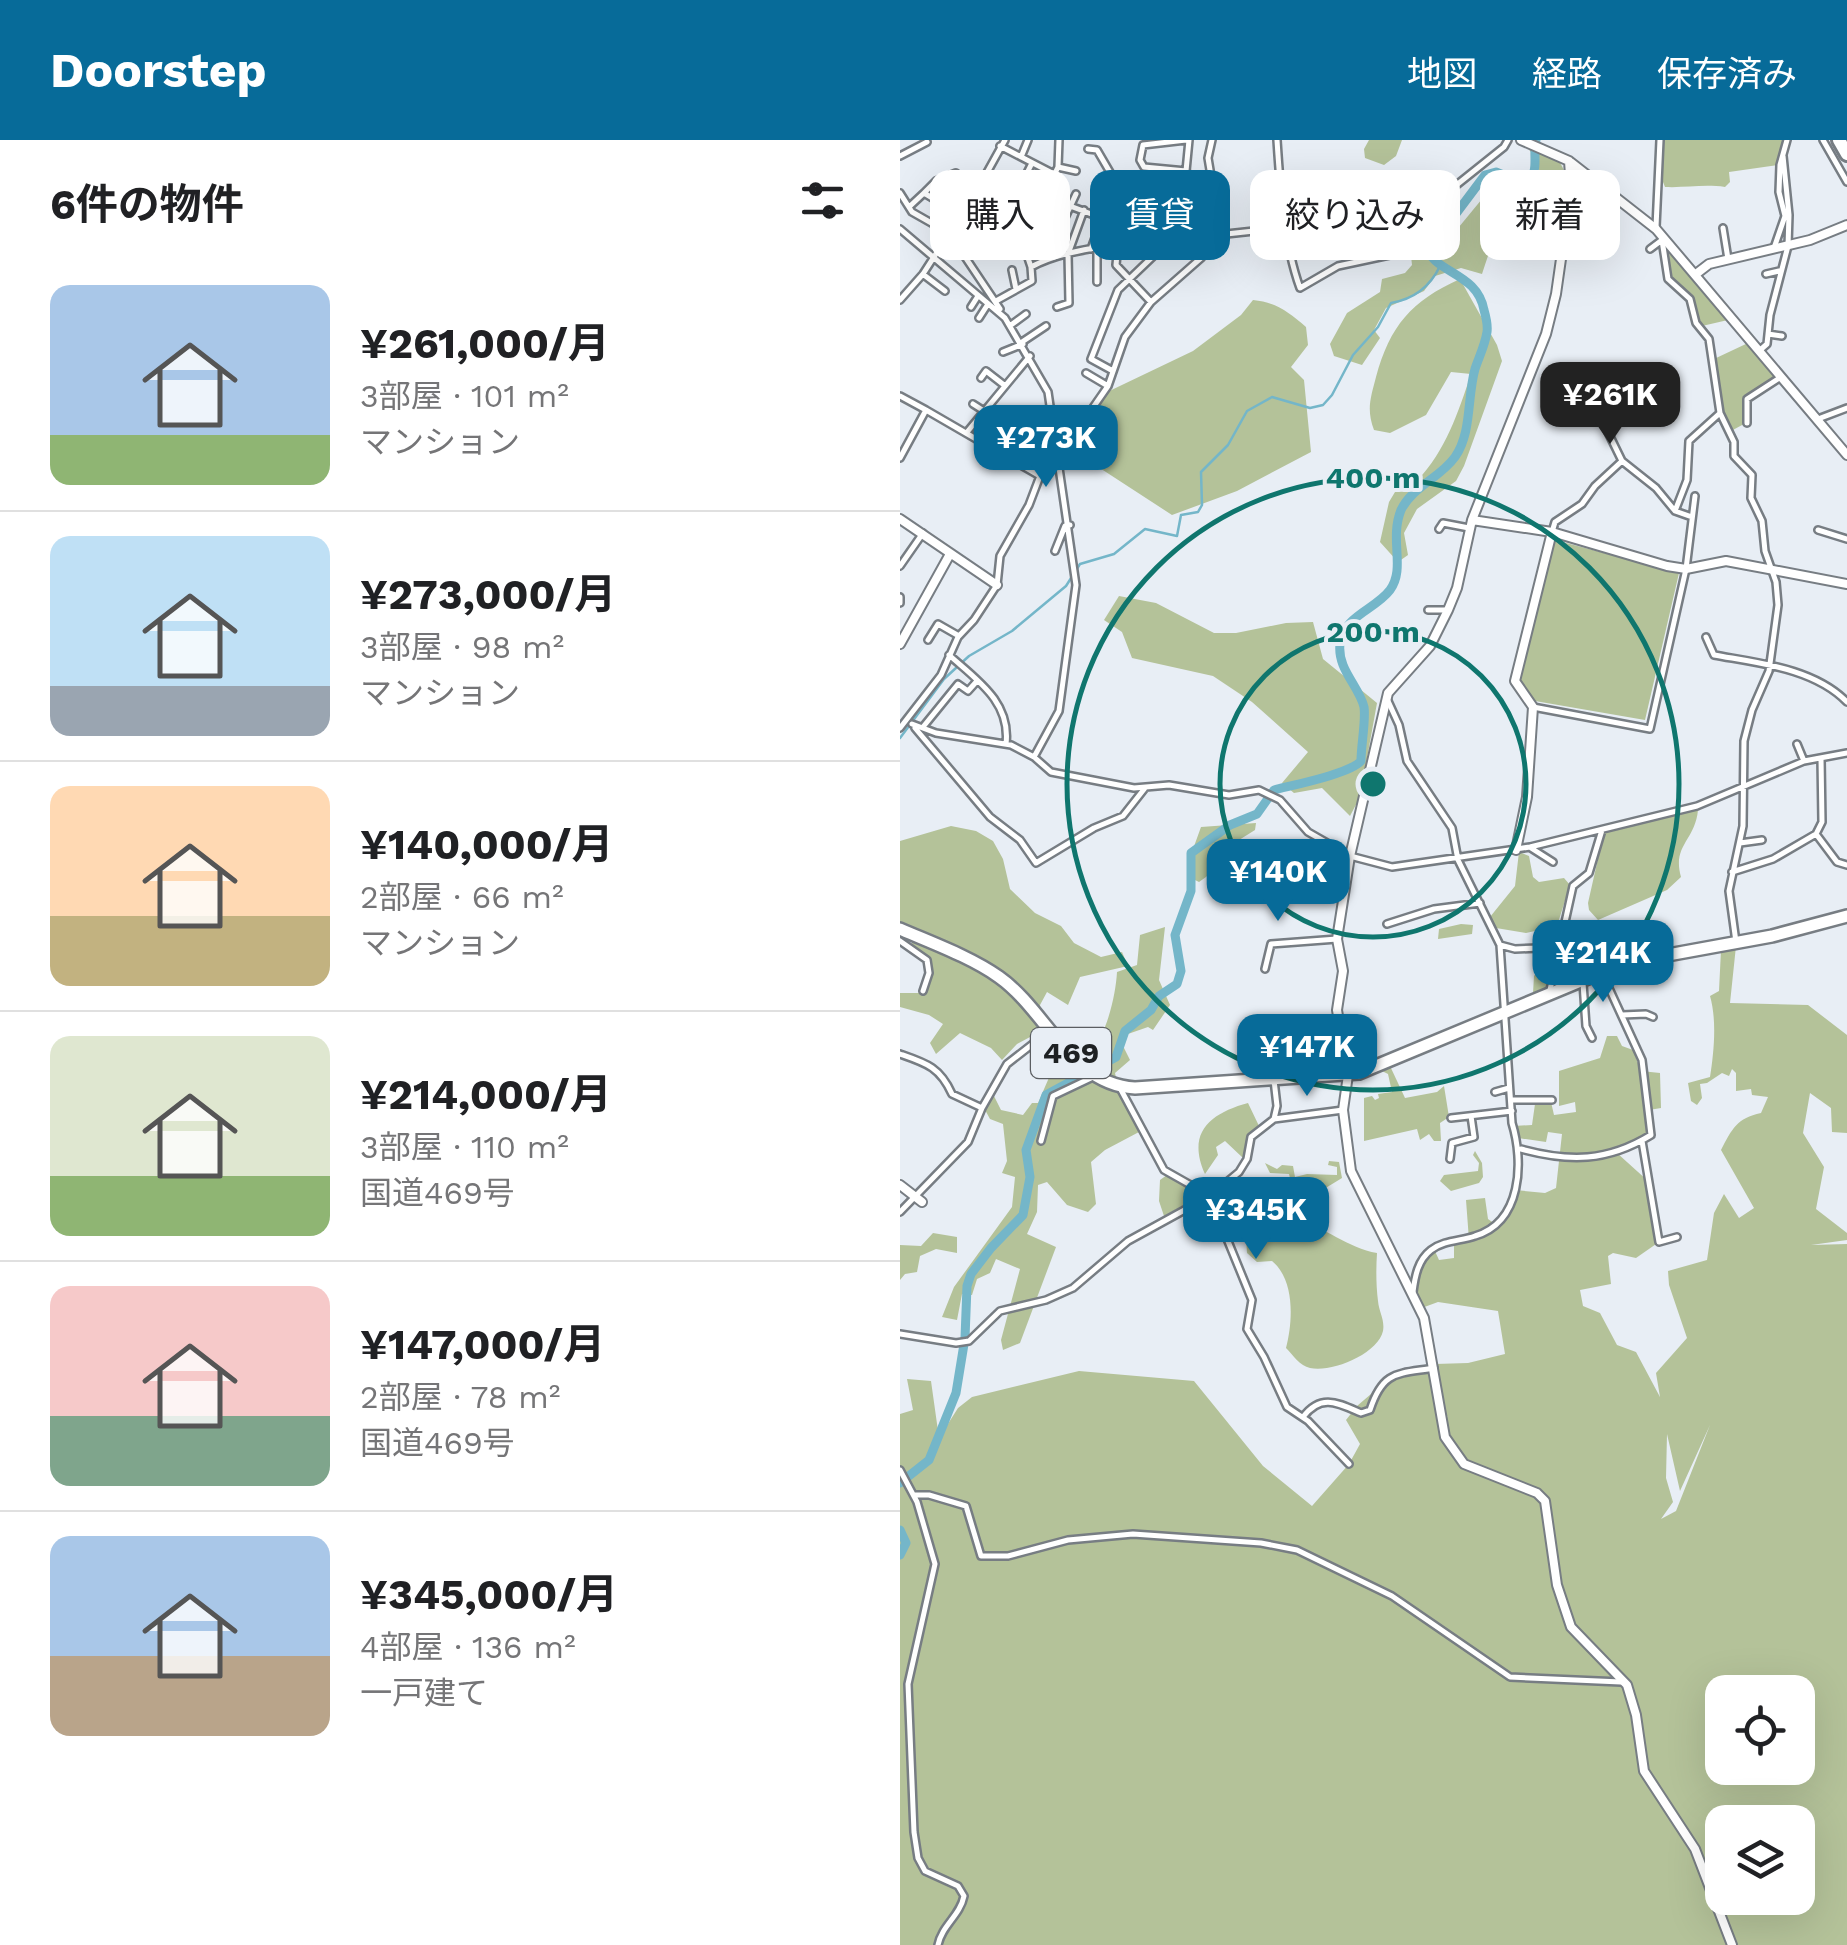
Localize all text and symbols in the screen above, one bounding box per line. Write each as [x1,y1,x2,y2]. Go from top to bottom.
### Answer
text: Doorstep [50,42,267,99]
text: 地図 [1407,53,1477,95]
text: 経路 [1532,53,1602,95]
text: 保存済み [1657,53,1797,95]
chip: 購入 [930,170,1070,260]
chip: 賃貸 [1090,170,1230,260]
chip: 絞り込み [1250,170,1460,260]
chip: 新着 [1480,170,1620,260]
icon: filters [795,173,850,228]
text: 6件の物件 [50,180,244,229]
text: ¥261,000/月 [360,319,610,368]
icon: home [130,325,250,445]
pin: ¥261K [1540,362,1680,447]
text: ¥261K [1562,375,1658,413]
text: 3部屋 · 101 m² [360,377,569,415]
pin: ¥273K [976,405,1116,490]
text: ¥273K [996,418,1096,456]
text: マンション [360,423,520,461]
text: 400 m [1326,460,1420,495]
text: ¥273,000/月 [360,570,616,619]
icon: home [130,576,250,696]
text: 200 m [1326,614,1420,649]
text: 3部屋 · 98 m² [360,628,564,666]
text: マンション [360,674,520,712]
centre of rings [1355,766,1391,802]
text: ¥140,000/月 [360,820,613,869]
icon: home [130,826,250,946]
pin: ¥140K [1208,839,1348,924]
text: ¥140K [1229,852,1327,890]
text: 2部屋 · 66 m² [360,878,564,916]
pin: ¥214K [1533,920,1673,1005]
text: マンション [360,924,520,962]
text: ¥214K [1554,933,1652,971]
pin: ¥147K [1237,1014,1377,1099]
text: ¥147K [1259,1027,1355,1065]
road number: 469 [1031,1028,1111,1078]
text: ¥214,000/月 [360,1070,612,1119]
icon: home [130,1076,250,1196]
text: 3部屋 · 110 m² [360,1128,569,1166]
text: 国道469号 [360,1174,515,1212]
pin: ¥345K [1186,1177,1326,1262]
text: ¥345K [1205,1190,1307,1228]
text: ¥147,000/月 [360,1320,605,1369]
icon: home [130,1326,250,1446]
text: 2部屋 · 78 m² [360,1378,561,1416]
text: 国道469号 [360,1424,515,1462]
text: ¥345,000/月 [360,1570,618,1619]
icon: home [130,1576,250,1696]
text: 4部屋 · 136 m² [360,1628,576,1666]
text: 一戸建て [360,1674,488,1712]
map controls [1705,1675,1815,1915]
button: locate [1705,1675,1815,1785]
button: layers [1705,1805,1815,1915]

